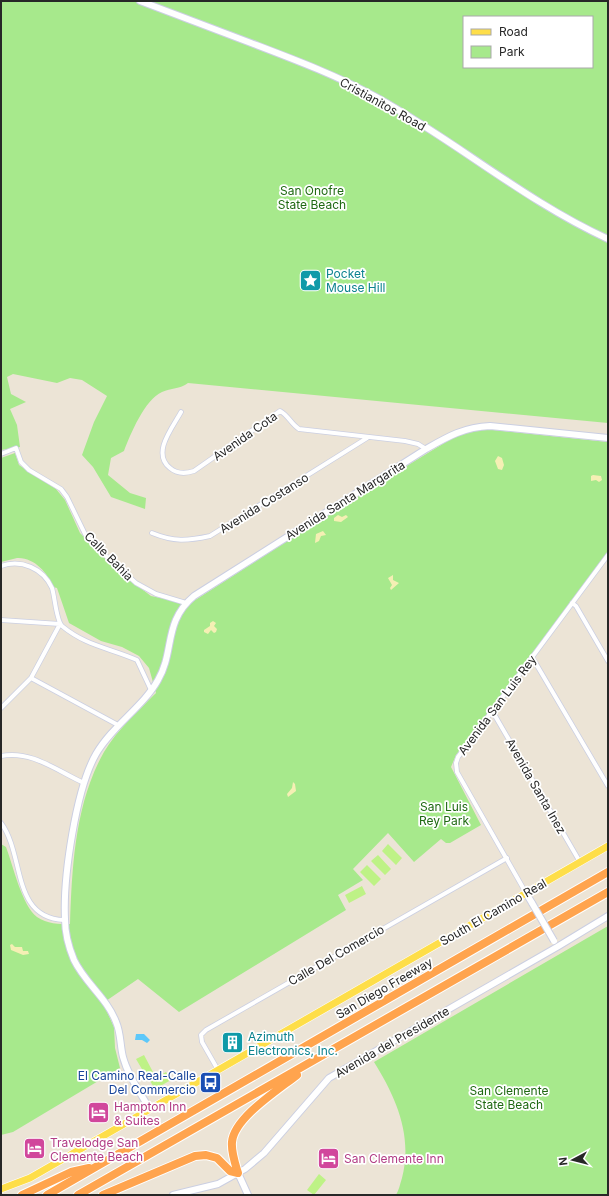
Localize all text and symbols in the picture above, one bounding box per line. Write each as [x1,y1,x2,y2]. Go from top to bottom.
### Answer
legend [463,16,593,68]
text: Road [499,24,528,39]
text: Park [499,44,525,59]
street label: Cristianitos Road [337,74,429,134]
park label: San Onofre State Beach [278,183,346,212]
place label: Pocket Mouse Hill [326,266,385,295]
place icon: Pocket Mouse Hill [297,267,323,293]
street label: Avenida Cota [210,408,280,464]
street label: Avenida Santa Margarita [282,457,408,543]
street label: Avenida Costanso [217,470,311,536]
street label: Calle Bahia [81,528,137,584]
street label: Avenida San Luis Rey [455,652,540,758]
street label: Avenida Santa Inez [503,736,569,836]
park label: San Luis Rey Park [419,799,469,828]
street label: South El Camino Real [437,875,549,949]
street label: Calle Del Comercio [285,921,387,989]
street label: San Diego Freeway [333,954,435,1022]
street label: Avenida del Presidente [332,1003,452,1081]
place label: Azimuth Electronics, Inc. [248,1029,338,1058]
building icon: Azimuth Electronics, Inc. [219,1030,245,1056]
place label: El Camino Real-Calle Del Commercio [78,1068,196,1097]
bus stop icon: El Camino Real-Calle Del Commercio [198,1069,224,1095]
park label: San Clemente State Beach [470,1083,548,1112]
place label: Hampton Inn & Suites [114,1099,186,1128]
hotel icon: Hampton Inn & Suites [86,1100,112,1126]
place label: Travelodge San Clemente Beach [50,1135,143,1164]
hotel icon: Travelodge San Clemente Beach [22,1136,48,1162]
north arrow [553,1140,593,1180]
hotel icon: San Clemente Inn [316,1145,342,1171]
place label: San Clemente Inn [344,1151,444,1166]
text: N [556,1156,571,1166]

